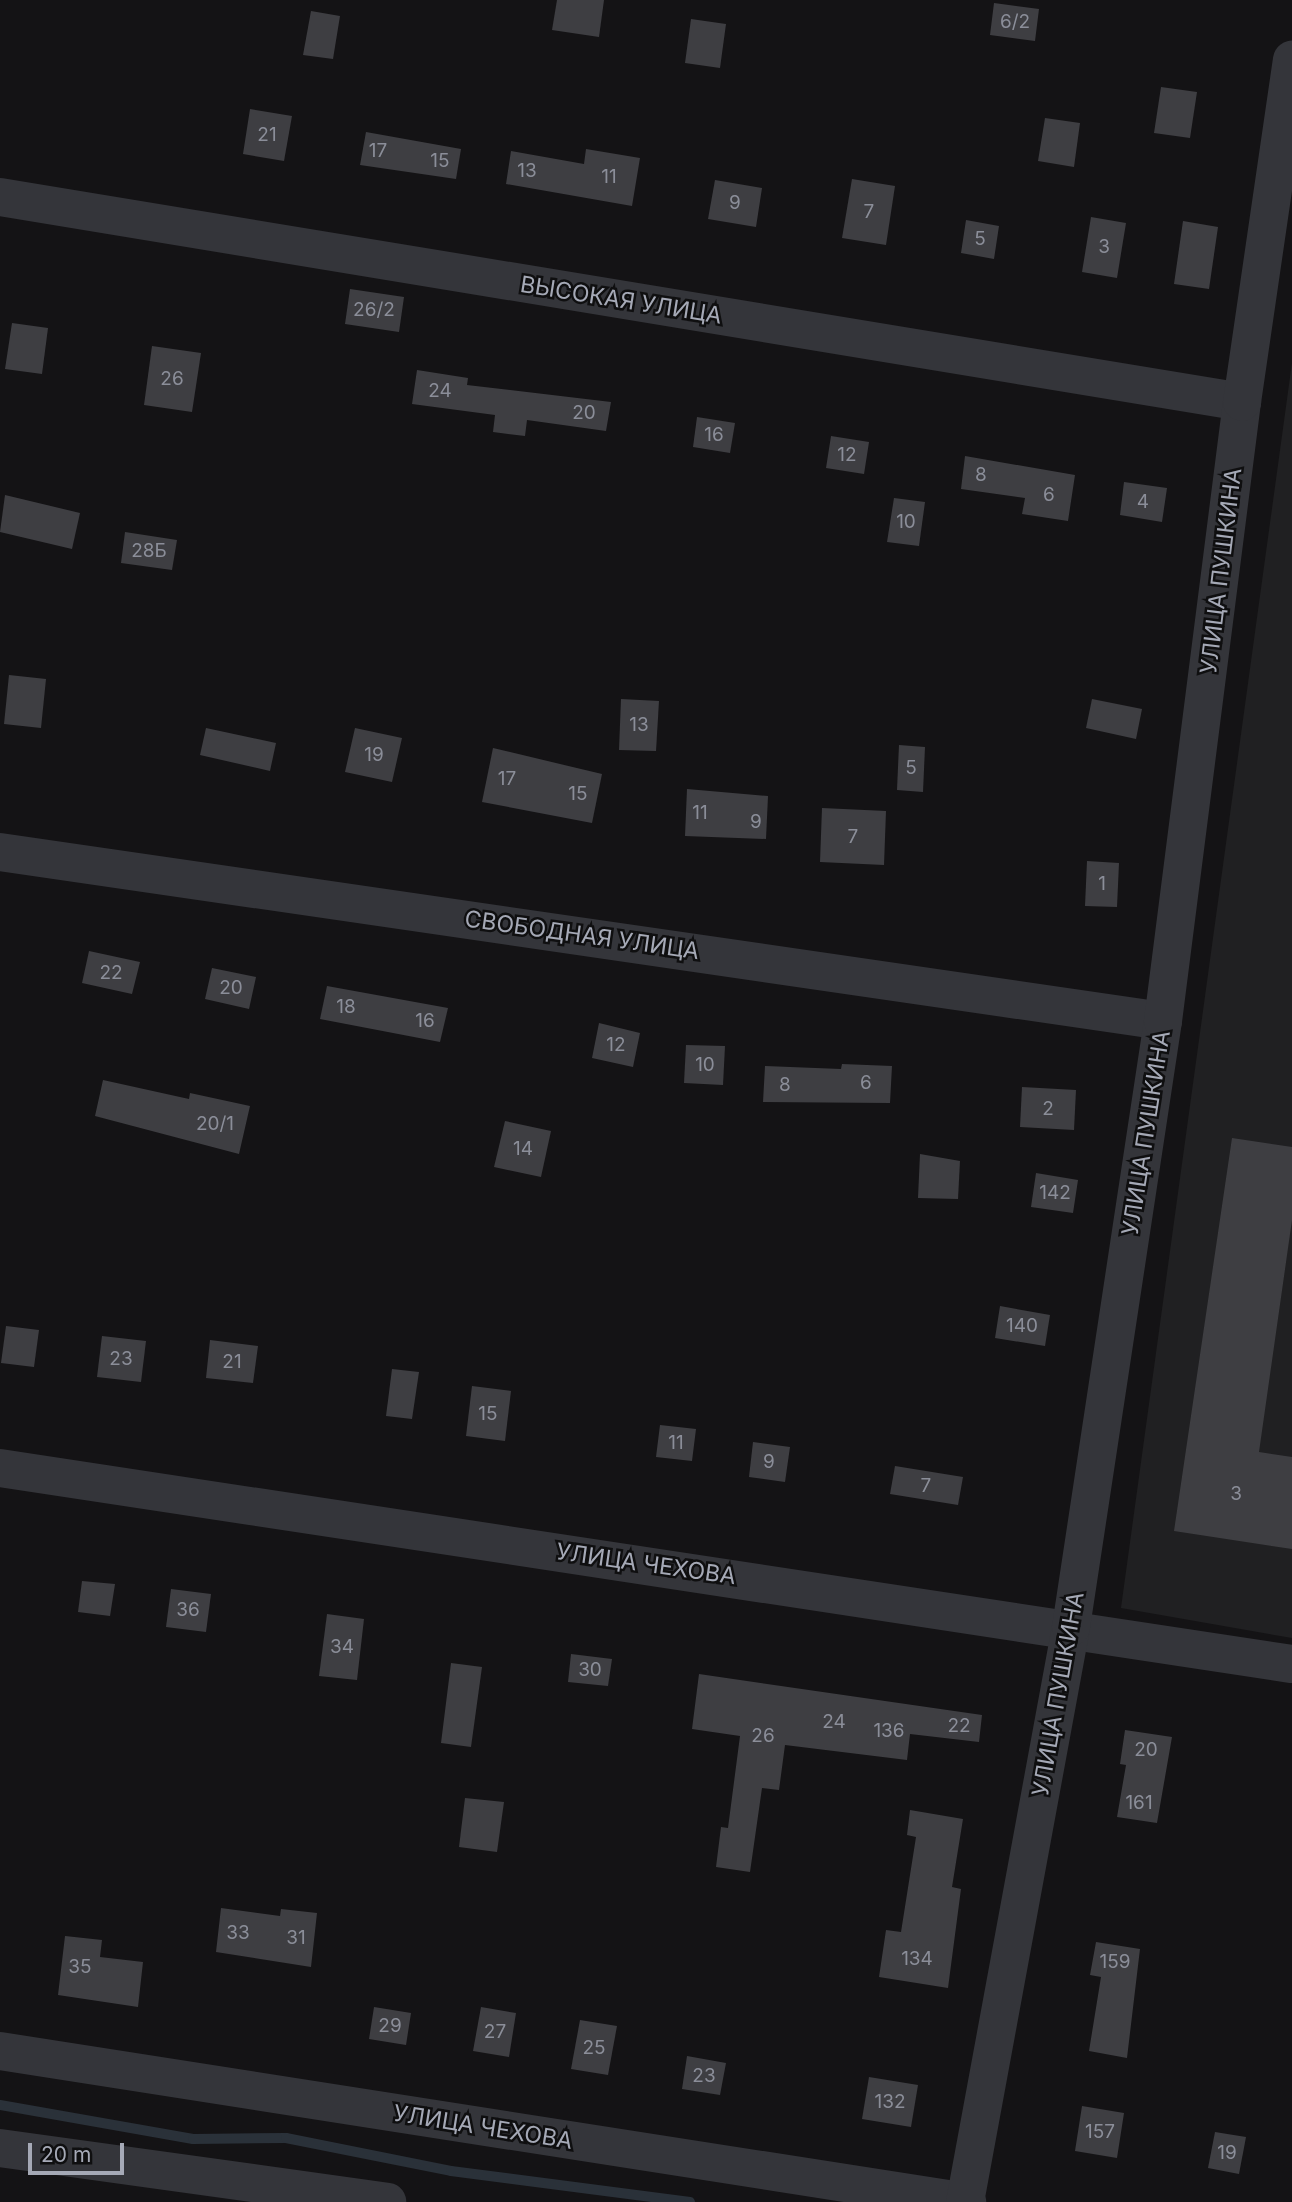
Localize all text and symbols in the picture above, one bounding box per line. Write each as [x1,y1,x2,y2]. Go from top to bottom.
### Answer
house number: 6/2 [1000,11,1030,33]
house number: 21 [257,124,277,146]
house number: 17 [369,140,387,162]
house number: 15 [430,150,450,172]
house number: 13 [517,160,537,182]
house number: 11 [601,166,617,188]
house number: 9 [729,192,741,214]
house number: 7 [864,201,874,223]
house number: 5 [974,228,986,250]
house number: 3 [1098,236,1110,258]
street label: ВЫСОКАЯ УЛИЦА [518,270,724,330]
house number: 26/2 [353,299,395,321]
house number: 26 [160,368,184,390]
house number: 24 [428,380,452,402]
house number: 20 [572,402,596,424]
house number: 16 [704,424,724,446]
house number: 12 [837,444,857,466]
house number: 8 [975,464,987,486]
street label: УЛИЦА ПУШКИНА [1195,466,1247,676]
house number: 6 [1043,484,1055,506]
house number: 4 [1137,491,1149,513]
house number: 10 [896,511,916,533]
house number: 28Б [131,540,167,562]
house number: 13 [629,714,649,736]
house number: 19 [364,744,384,766]
house number: 5 [905,757,917,779]
house number: 17 [498,768,516,790]
house number: 15 [568,783,588,805]
house number: 11 [692,802,708,824]
house number: 9 [750,811,762,833]
house number: 7 [848,826,858,848]
house number: 1 [1098,873,1106,895]
street label: СВОБОДНАЯ УЛИЦА [463,905,701,965]
house number: 22 [99,962,123,984]
house number: 20 [219,977,243,999]
house number: 18 [336,996,356,1018]
house number: 16 [415,1010,435,1032]
street label: УЛИЦА ПУШКИНА [1116,1029,1176,1237]
house number: 12 [606,1034,626,1056]
house number: 10 [695,1054,715,1076]
house number: 6 [860,1072,872,1094]
house number: 8 [779,1074,791,1096]
house number: 2 [1042,1098,1054,1120]
house number: 20/1 [196,1113,234,1135]
house number: 14 [513,1138,533,1160]
house number: 142 [1039,1182,1071,1204]
house number: 140 [1006,1315,1038,1337]
house number: 23 [109,1348,133,1370]
house number: 21 [222,1351,242,1373]
house number: 15 [478,1403,498,1425]
house number: 11 [668,1432,684,1454]
house number: 9 [763,1451,775,1473]
house number: 7 [921,1475,931,1497]
house number: 3 [1230,1483,1242,1505]
street label: УЛИЦА ЧЕХОВА [554,1538,738,1590]
street label: УЛИЦА ПУШКИНА [1026,1590,1090,1798]
house number: 36 [176,1599,200,1621]
house number: 34 [330,1636,354,1658]
house number: 30 [578,1659,602,1681]
house number: 24 [822,1711,846,1733]
house number: 22 [947,1715,971,1737]
house number: 136 [873,1720,905,1742]
house number: 26 [751,1725,775,1747]
house number: 20 [1134,1739,1158,1761]
house number: 161 [1125,1792,1153,1814]
house number: 33 [226,1922,250,1944]
house number: 31 [286,1927,306,1949]
house number: 134 [901,1948,933,1970]
house number: 159 [1099,1951,1131,1973]
house number: 35 [68,1956,92,1978]
house number: 29 [378,2015,402,2037]
house number: 27 [484,2021,506,2043]
house number: 25 [582,2037,606,2059]
house number: 23 [692,2065,716,2087]
house number: 132 [874,2091,906,2113]
street label: УЛИЦА ЧЕХОВА [391,2099,575,2155]
house number: 157 [1085,2121,1115,2143]
scale bar [32,2128,128,2172]
text: 20 m [41,2142,91,2167]
house number: 19 [1217,2142,1237,2164]

